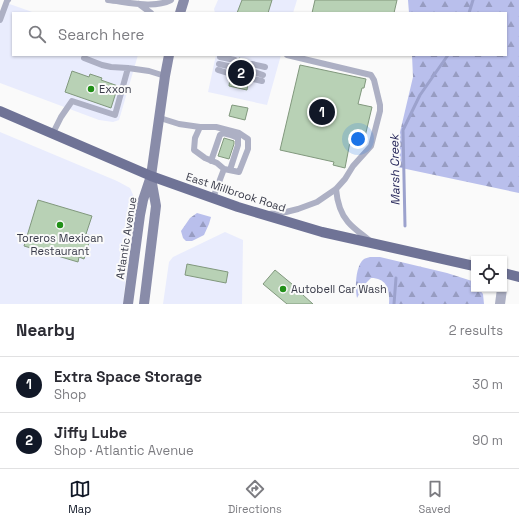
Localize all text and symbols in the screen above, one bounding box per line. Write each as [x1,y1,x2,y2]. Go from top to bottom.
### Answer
search box [12,12,507,56]
icon: search [26,23,48,45]
text: Search here [58,25,144,44]
pin: 2 [228,58,254,88]
place label: Exxon [99,82,131,96]
marker: Exxon [86,84,96,94]
pin: 1 [309,97,335,127]
your location [348,129,368,149]
water label: Marsh Creek [386,133,404,206]
street label: East Millbrook Road [184,169,288,215]
street label: Atlantic Avenue [113,196,139,280]
marker: Toreros Mexican Restaurant [55,220,65,230]
place label: Toreros Mexican Restaurant [17,231,103,258]
map controls [471,256,507,292]
button: locate [471,256,507,292]
place label: Autobell Car Wash [291,282,387,296]
marker: Autobell Car Wash [278,284,288,294]
text: Nearby [16,319,75,341]
text: 2 results [449,322,503,339]
text: Extra Space Storage [54,367,202,386]
text: 1 [26,376,32,393]
text: 30 m [472,376,503,393]
text: Shop [54,386,86,403]
text: Jiffy Lube [54,423,127,442]
text: 2 [25,432,33,449]
text: 90 m [472,432,503,449]
text: Shop · Atlantic Avenue [54,442,194,459]
tab: Map [68,478,91,516]
tab: Directions [228,478,282,516]
tab: Saved [419,478,451,516]

